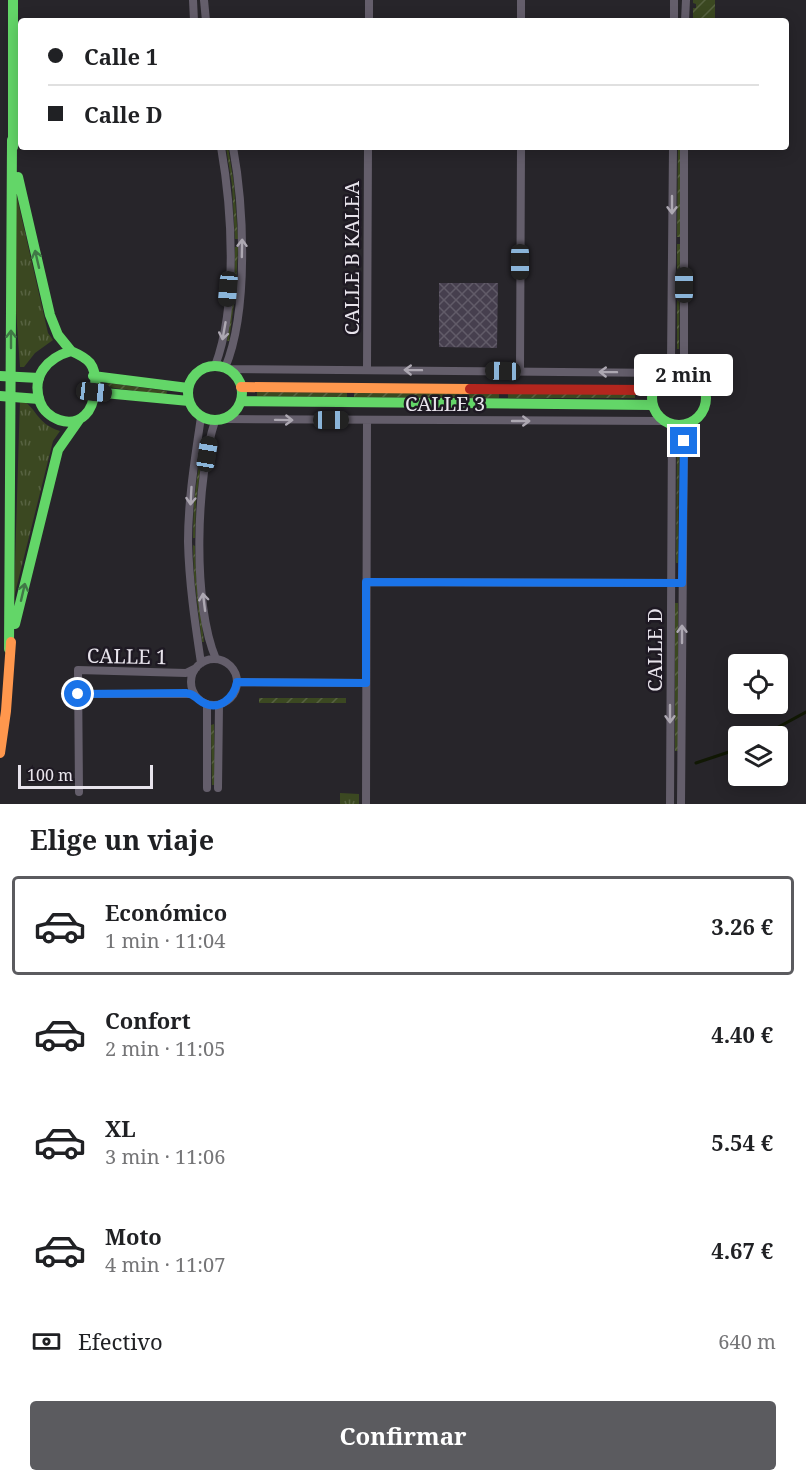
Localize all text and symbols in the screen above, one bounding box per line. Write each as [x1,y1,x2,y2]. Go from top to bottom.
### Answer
text: Calle 1 [84,41,158,71]
text: Calle D [84,99,163,129]
street label: CALLE B KALEA [338,180,365,335]
one-way arrow [667,195,678,215]
one-way arrow [236,239,248,259]
car [511,244,529,280]
one-way arrow [31,249,42,269]
car [675,267,693,303]
car [217,270,239,308]
one-way arrow [218,320,229,340]
one-way arrow [5,329,17,349]
callout: 2 min [634,354,734,396]
text: 2 min [655,361,712,388]
car [485,362,521,380]
one-way arrow [404,364,424,376]
one-way arrow [599,366,619,378]
car [75,381,113,403]
street label: CALLE 3 [405,390,485,417]
car [313,411,349,429]
one-way arrow [273,414,293,426]
one-way arrow [510,415,530,427]
route end [670,427,697,454]
car [195,435,219,473]
one-way arrow [185,485,196,505]
one-way arrow [17,583,29,602]
one-way arrow [198,593,209,613]
street label: CALLE D [641,608,668,692]
one-way arrow [676,624,688,644]
street label: CALLE 1 [87,642,167,670]
map controls [728,654,788,786]
button: locate [728,654,788,714]
route start [64,680,91,707]
one-way arrow [664,703,676,723]
button: layers [728,726,788,786]
scale bar [18,762,153,790]
text: 100 m [27,764,73,786]
text: Elige un viaje [30,821,214,858]
text: Económico [105,897,227,927]
icon: car [33,899,87,953]
text: 3.26 € [711,911,773,941]
text: 1 min · 11:04 [105,927,225,954]
text: Confort [105,1005,191,1035]
icon: car [33,1007,87,1061]
text: 4.40 € [711,1019,773,1049]
text: 2 min · 11:05 [105,1035,225,1062]
text: XL [105,1113,136,1143]
icon: car [33,1115,87,1169]
text: 5.54 € [711,1127,773,1157]
text: 3 min · 11:06 [105,1143,225,1170]
text: Moto [105,1221,162,1251]
icon: car [33,1223,87,1277]
text: 4.67 € [711,1235,773,1265]
text: 4 min · 11:07 [105,1251,225,1278]
icon: cash [30,1325,63,1358]
text: Efectivo [78,1326,163,1356]
text: 640 m [718,1328,776,1355]
button: Confirmar [30,1401,776,1470]

